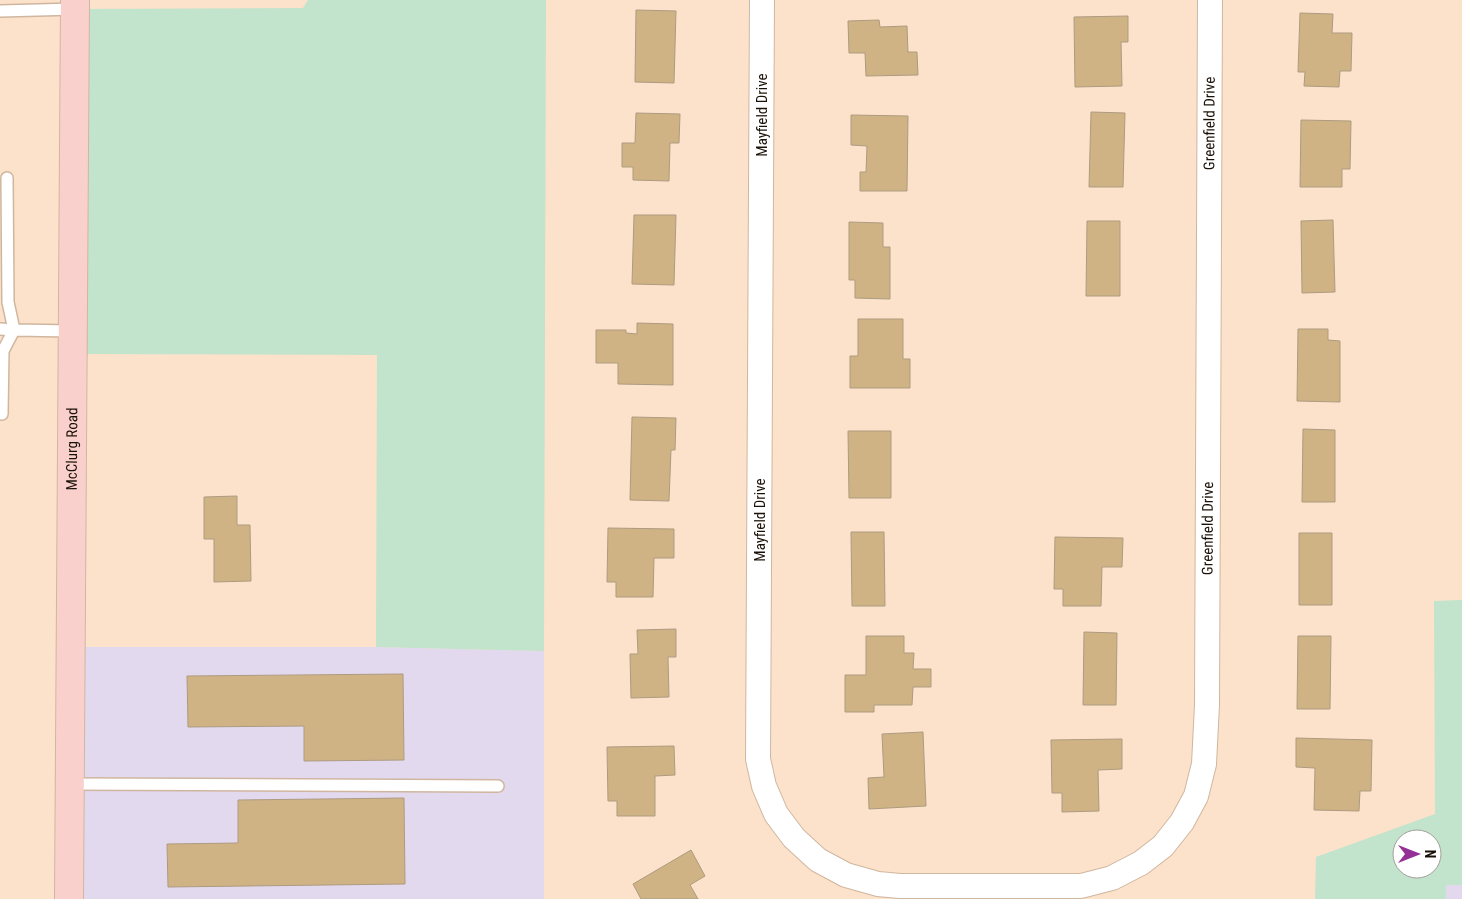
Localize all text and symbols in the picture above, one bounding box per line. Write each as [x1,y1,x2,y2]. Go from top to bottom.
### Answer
street label: Mayfield Drive [753,73,771,157]
street label: Greenfield Drive [1200,77,1219,170]
street label: McClurg Road [63,407,81,491]
street label: Mayfield Drive [751,478,769,562]
street label: Greenfield Drive [1199,482,1217,575]
north arrow [1392,829,1442,879]
text: N [1422,850,1438,858]

